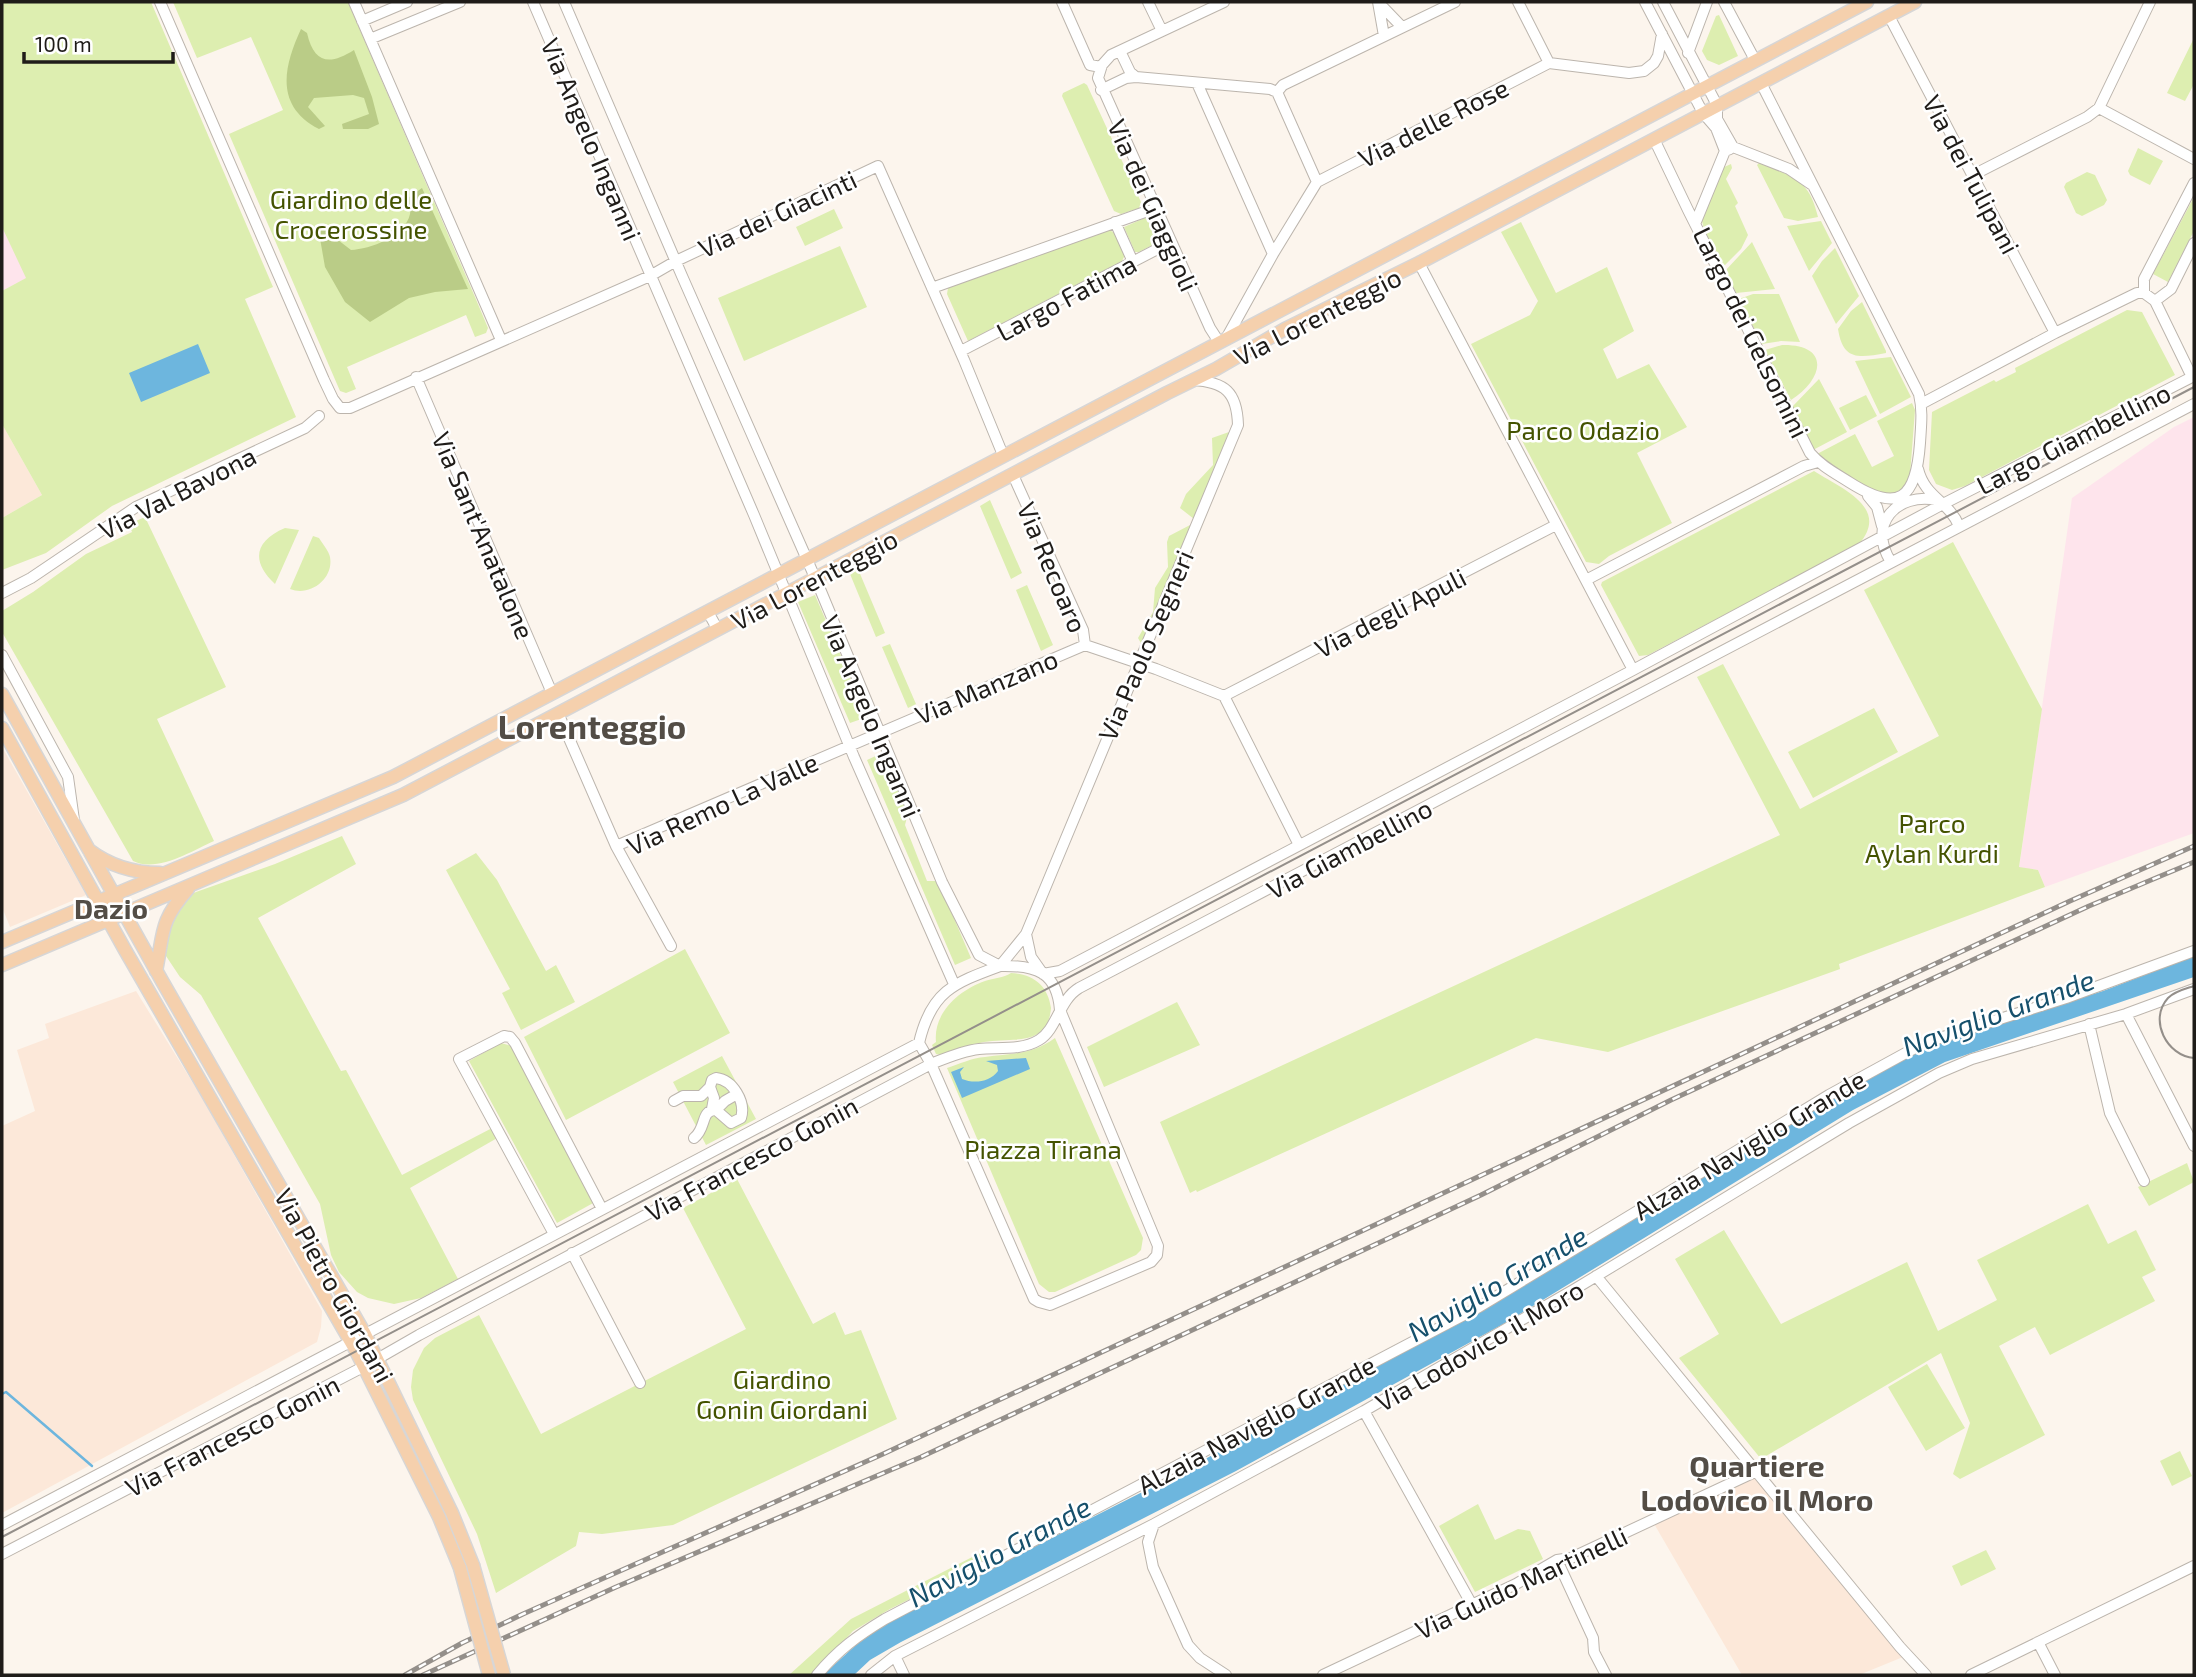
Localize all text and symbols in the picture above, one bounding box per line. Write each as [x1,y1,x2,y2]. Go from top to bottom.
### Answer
scale bar [24,21,173,65]
text: 100 m [35,31,92,56]
street label: Via Angelo Inganni [535,33,649,245]
street label: Via delle Rose [1353,71,1513,173]
street label: Via dei Tulipani [1917,89,2027,259]
street label: Via dei Giaggioli [1102,114,1206,296]
street label: Via dei Giacinti [693,163,861,263]
park label: Giardino delle Crocerossine [270,183,432,244]
street label: Largo dei Gelsomini [1687,221,1817,443]
street label: Largo Fatima [991,247,1141,347]
street label: Via Lorenteggio [1228,260,1406,372]
street label: Largo Giambellino [1971,376,2175,500]
park label: Parco Odazio [1506,414,1660,445]
street label: Via Sant'Anatalone [426,427,542,643]
street label: Via Val Bavona [93,439,261,545]
street label: Via Recoaro [1012,497,1094,637]
street label: Via Lorenteggio [726,522,902,636]
street label: Via Paolo Segneri [1091,545,1199,745]
street label: Via degli Apuli [1309,561,1471,663]
street label: Via Angelo Inganni [815,610,929,822]
street label: Via Manzano [910,642,1062,730]
district label: Lorenteggio [498,706,686,746]
street label: Via Remo La Valle [622,745,822,861]
street label: Via Giambellino [1261,791,1437,905]
park label: Parco Aylan Kurdi [1865,807,1999,868]
district label: Dazio [74,891,148,925]
water label: Naviglio Grande [1897,961,2099,1063]
street label: Alzaia Naviglio Grande [1627,1062,1871,1226]
street label: Via Francesco Gonin [639,1089,863,1227]
park label: Piazza Tirana [964,1133,1122,1164]
street label: Via Pietro Giordani [269,1183,401,1387]
water label: Naviglio Grande [1401,1218,1593,1348]
street label: Via Lodovico il Moro [1369,1273,1589,1417]
street label: Alzaia Naviglio Grande [1132,1348,1380,1500]
park label: Giardino Gonin Giordani [696,1363,868,1424]
street label: Via Francesco Gonin [120,1368,344,1502]
district label: Quartiere Lodovico il Moro [1641,1447,1873,1517]
water label: Naviglio Grande [902,1488,1096,1614]
street label: Via Guido Martinelli [1410,1519,1632,1645]

